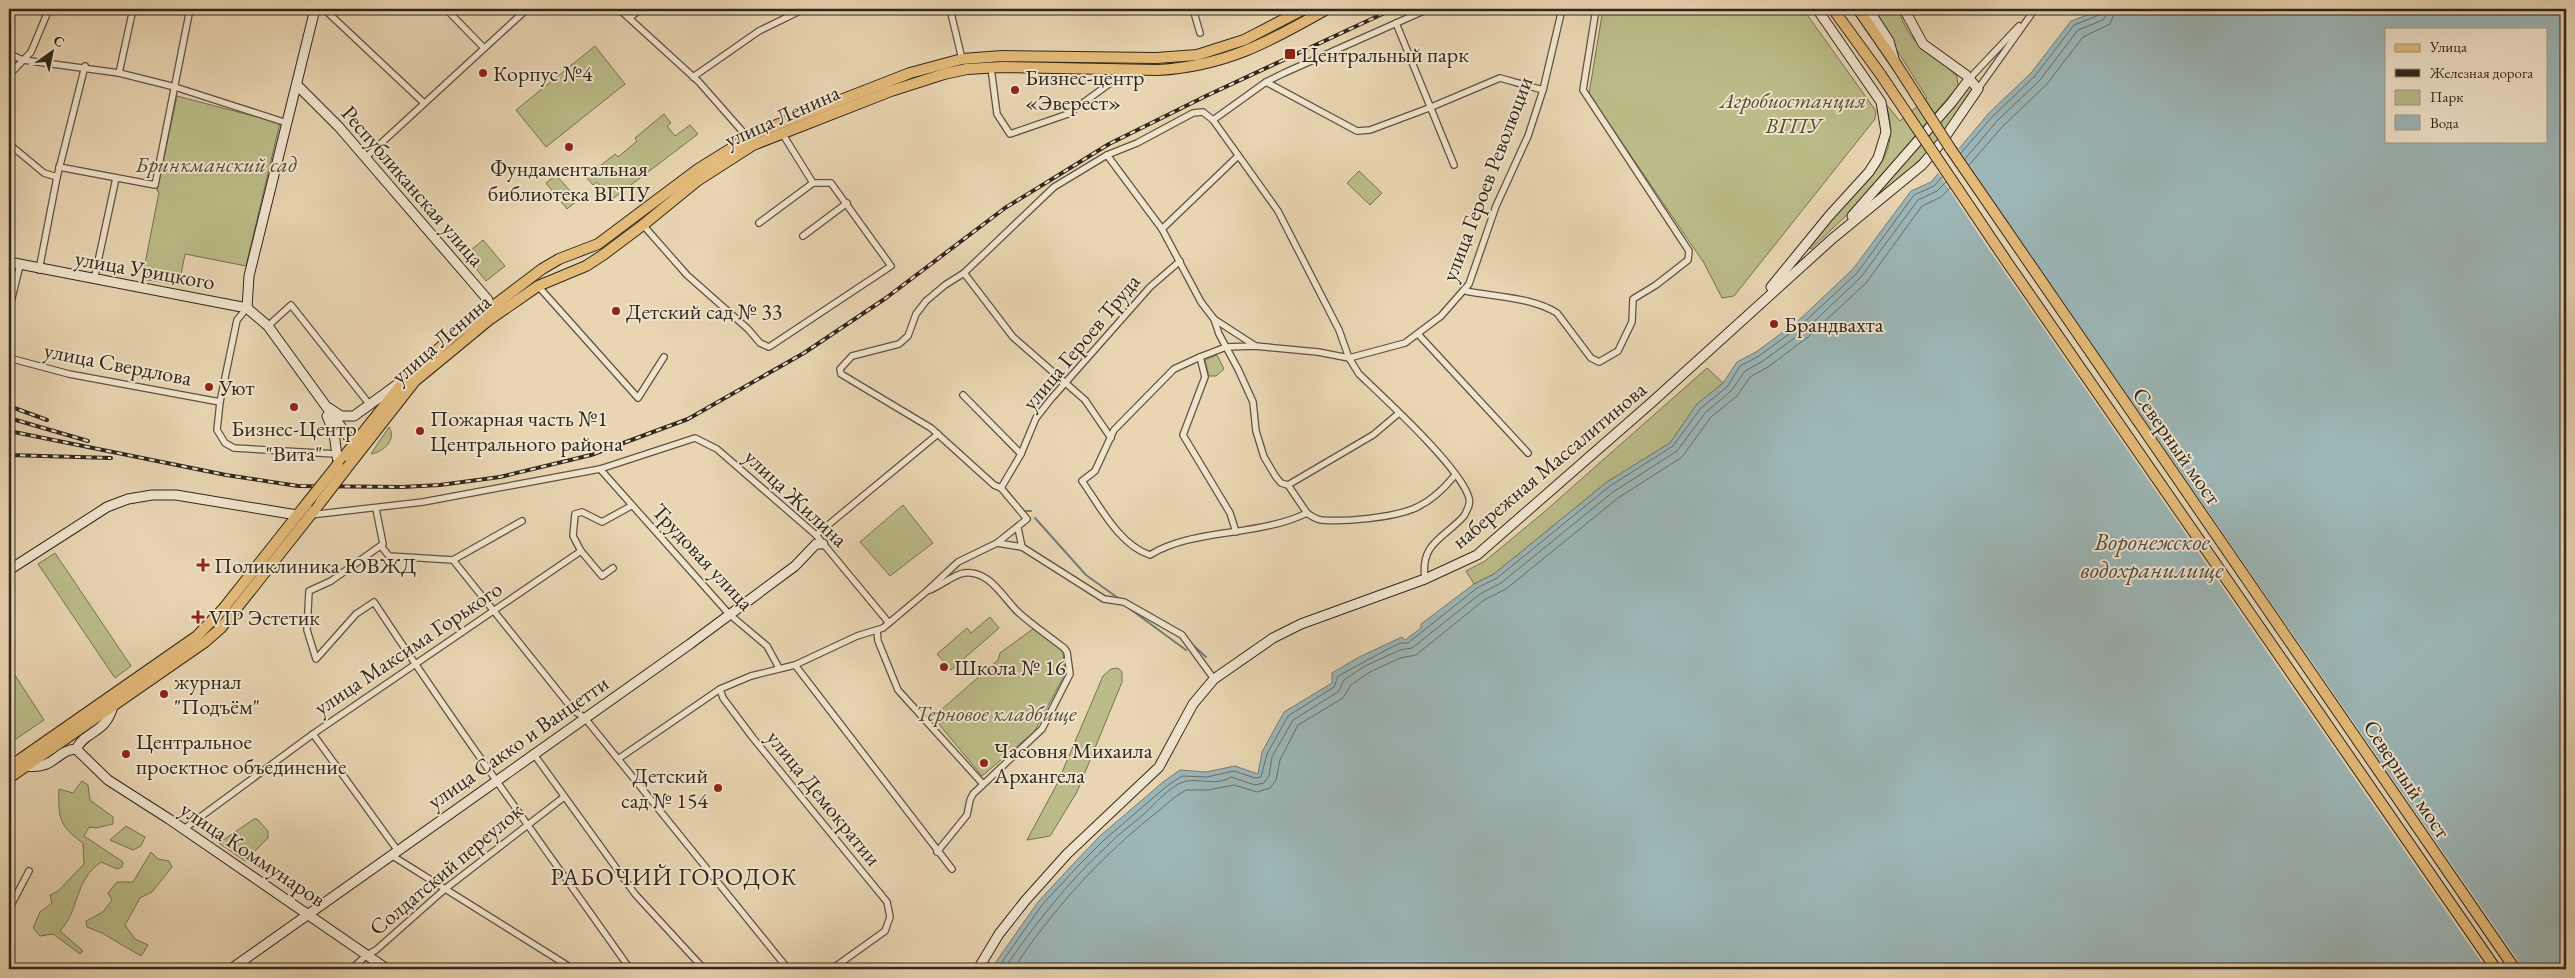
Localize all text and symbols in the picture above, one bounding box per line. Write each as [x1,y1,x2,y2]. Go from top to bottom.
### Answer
north arrow [28,28,78,78]
legend [2385,28,2548,142]
text: С [50,31,68,51]
text: Улица [2429,37,2467,56]
place label: Центральный парк [1301,40,1469,69]
marker: Центральный парк [1283,47,1297,61]
place label: Корпус №4 [493,59,593,88]
place label: Бизнес-центр «Эверест» [1025,63,1145,117]
text: Железная дорога [2429,63,2533,82]
marker: Корпус №4 [477,67,489,79]
street label: улица Героев Революции [1435,72,1540,286]
street label: улица Ленина [720,78,844,154]
marker: Бизнес-центр «Эверест» [1009,84,1021,96]
park label: Агробиостанция ВГПУ [1718,86,1866,140]
text: Парк [2430,87,2463,106]
street label: Республиканская улица [335,99,491,273]
text: Вода [2430,113,2459,132]
marker: Фундаментальная библиотека ВГПУ [563,141,575,153]
park label: Бринкманский сад [134,150,297,179]
place label: Фундаментальная библиотека ВГПУ [488,154,650,208]
street label: улица Урицкого [73,243,217,297]
street label: улица Героев Труда [1015,268,1147,416]
street label: улица Ленина [385,287,497,390]
place label: Детский сад № 33 [626,297,782,326]
marker: Детский сад № 33 [610,305,622,317]
place label: Брандвахта [1784,310,1884,339]
marker: Брандвахта [1768,318,1780,330]
street label: улица Свердлова [42,335,194,393]
place label: Уют [218,373,255,402]
street label: набережная Массалитинова [1446,375,1653,555]
marker: Уют [203,381,215,393]
street label: Северный мост [2126,382,2228,510]
marker: Бизнес-Центр "Вита" [288,401,300,413]
place label: Пожарная часть №1 Центрального района [430,404,623,458]
place label: Бизнес-Центр "Вита" [231,414,357,468]
marker: Пожарная часть №1 Центрального района [414,425,426,437]
street label: улица Жилина [738,443,854,554]
street label: Трудовая улица [646,497,761,617]
water label: Воронежское водохранилище [2081,526,2224,585]
place label: Поликлиника ЮВЖД [214,551,417,580]
marker: Поликлиника ЮВЖД [196,558,210,572]
street label: улица Максима Горького [308,574,508,722]
place label: VIP Эстетик [209,603,320,632]
marker: VIP Эстетик [191,610,205,624]
place label: Школа № 16 [954,653,1066,682]
marker: Школа № 16 [938,661,950,673]
place label: журнал "Подъём" [174,667,260,721]
street label: улица Сакко и Ванцетти [422,668,615,815]
marker: журнал "Подъём" [158,688,170,700]
park label: Терновое кладбище [916,699,1077,728]
street label: Северный мост [2357,714,2457,844]
street label: улица Демократии [760,724,888,872]
place label: Центральное проектное объединение [136,727,347,781]
place label: Часовня Михаила Архангела [993,736,1153,790]
marker: Центральное проектное объединение [120,748,132,760]
marker: Часовня Михаила Архангела [978,757,990,769]
place label: Детский сад № 154 [621,761,708,815]
marker: Детский сад № 154 [712,782,724,794]
street label: улица Коммунаров [175,795,331,913]
street label: Солдатский переулок [363,796,529,942]
district label: РАБОЧИЙ ГОРОДОК [550,861,798,892]

